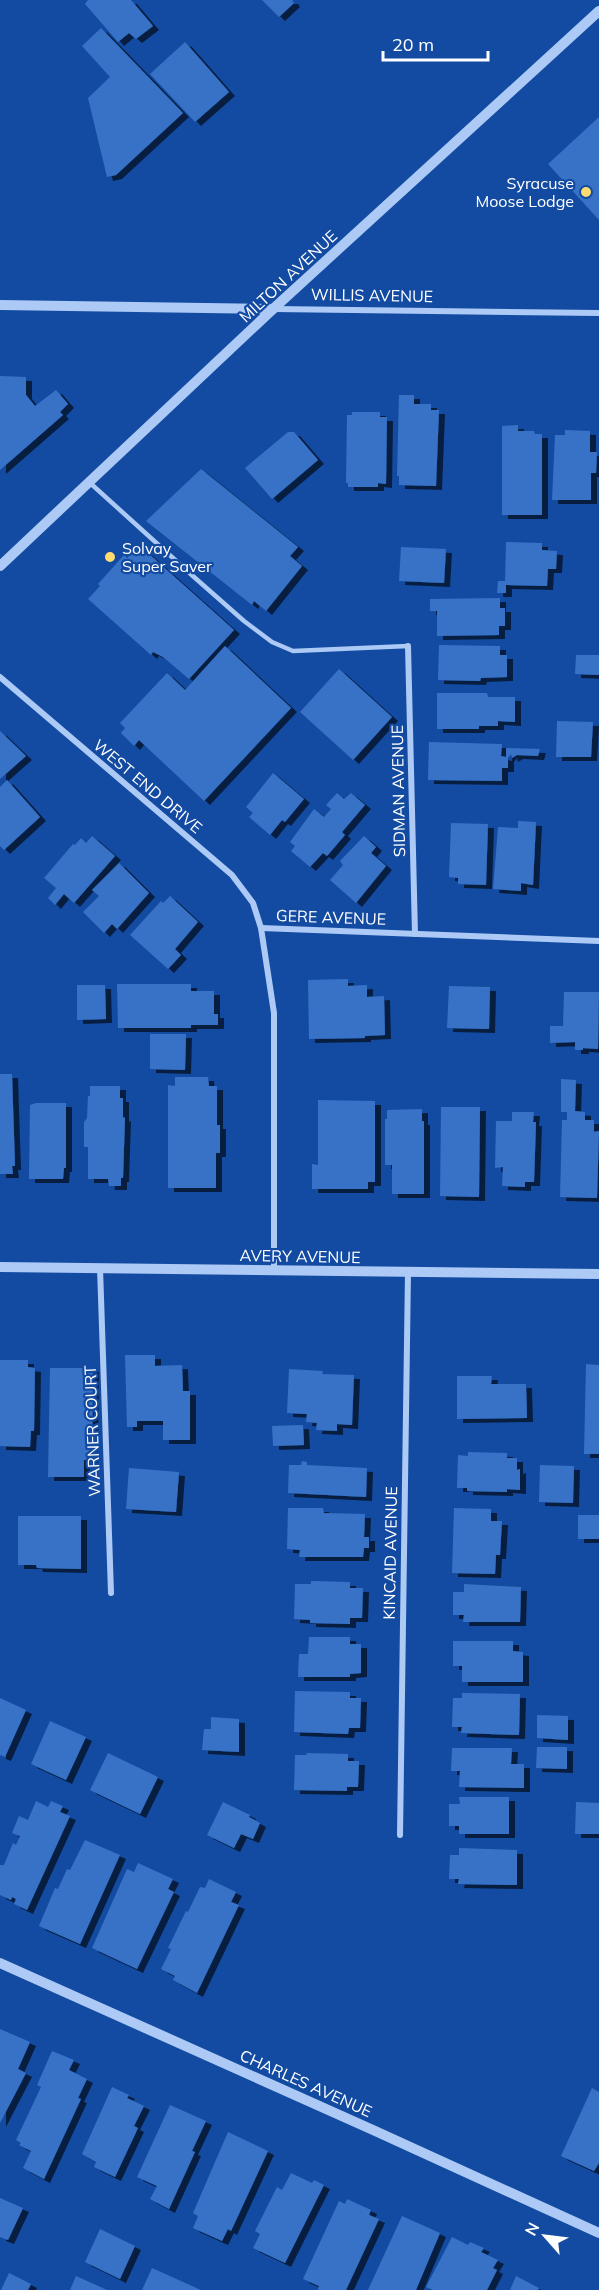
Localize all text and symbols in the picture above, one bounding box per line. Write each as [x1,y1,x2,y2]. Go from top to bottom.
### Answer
scale bar [383,24,488,62]
text: 20 m [392,33,434,56]
place label: Syracuse Moose Lodge [475,173,574,211]
marker: Syracuse Moose Lodge [579,185,593,199]
street label: MILTON AVENUE [235,226,341,326]
street label: WILLIS AVENUE [311,284,433,306]
place label: Solvay Super Saver [122,538,212,576]
marker: Solvay Super Saver [103,550,117,564]
street label: SIDMAN AVENUE [387,725,409,857]
street label: WEST END DRIVE [90,735,206,837]
street label: GERE AVENUE [276,905,386,929]
street label: AVERY AVENUE [239,1245,361,1267]
street label: WARNER COURT [80,1365,104,1497]
street label: KINCAID AVENUE [379,1486,401,1620]
street label: CHARLES AVENUE [237,2045,375,2121]
north arrow [515,2206,575,2266]
text: N [520,2219,543,2239]

